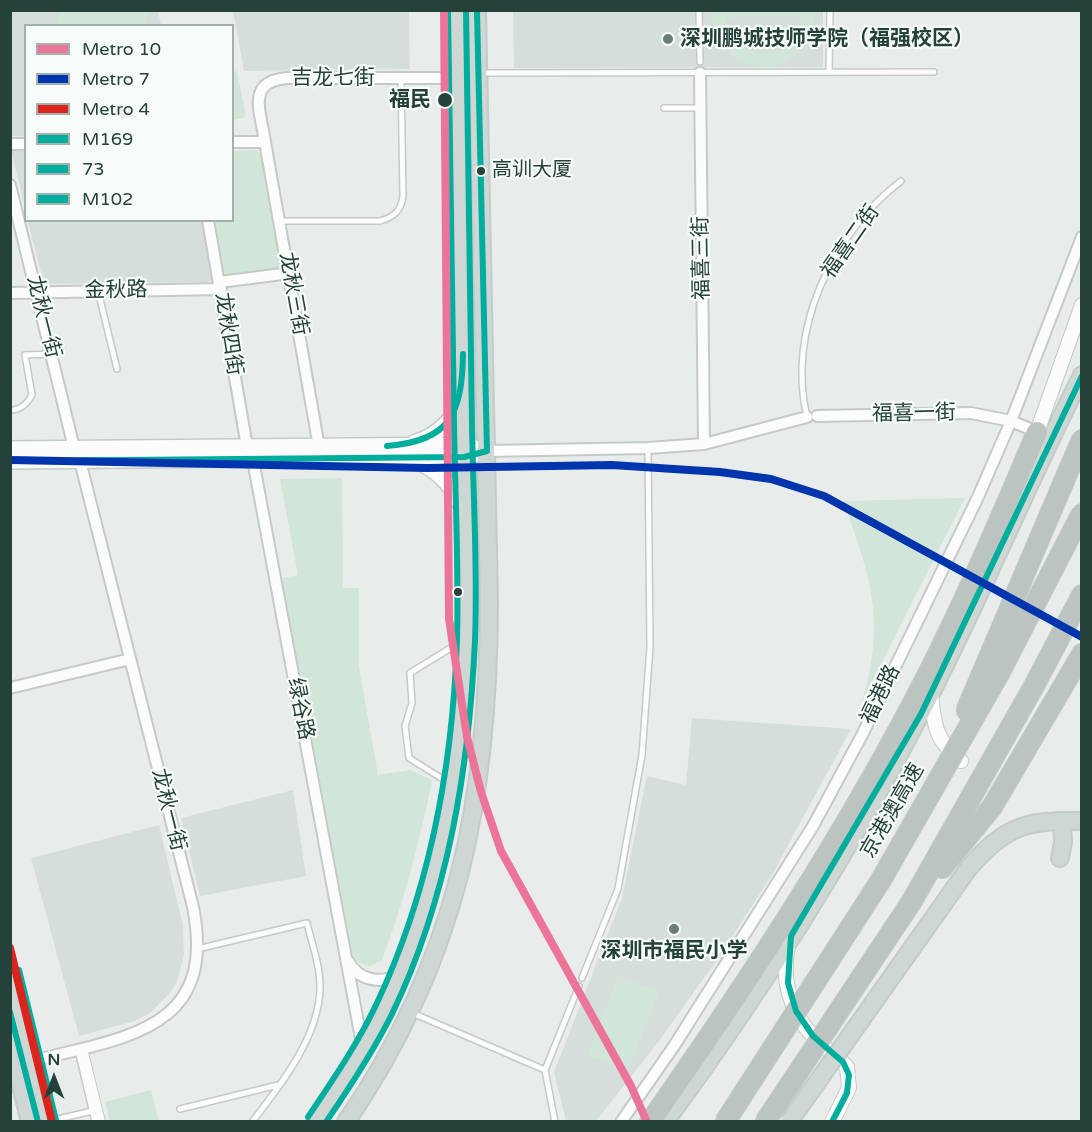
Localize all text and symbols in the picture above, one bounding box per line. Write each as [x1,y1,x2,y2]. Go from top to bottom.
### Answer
legend [24,24,234,222]
place label: 深圳鹏城技师学院（福强校区） [680,26,974,52]
marker: 深圳鹏城技师学院（福强校区） [661,32,675,46]
text: Metro 10 [82,38,161,60]
street label: 吉龙七街 [291,65,375,91]
text: Metro 7 [82,68,150,90]
place label: 福民 [389,87,431,113]
marker: 福民 [436,91,454,109]
text: Metro 4 [82,98,150,120]
text: M169 [82,128,133,150]
text: 73 [82,158,105,180]
place label: 高训大厦 [492,159,572,183]
marker: 高训大厦 [475,165,487,177]
text: M102 [82,188,133,210]
street label: 福喜二街 [817,200,885,284]
street label: 福喜三街 [689,216,715,300]
street label: 龙秋三街 [273,250,313,338]
street label: 龙秋一街 [21,273,65,361]
street label: 金秋路 [84,278,148,304]
street label: 龙秋四街 [209,291,247,377]
street label: 福喜一街 [872,401,956,427]
unlabelled marker [452,586,464,598]
street label: 福港路 [856,661,906,729]
street label: 绿谷路 [282,676,318,742]
street label: 京港澳高速 [856,759,930,863]
street label: 龙秋一街 [146,766,190,854]
marker: 深圳市福民小学 [667,922,681,936]
place label: 深圳市福民小学 [601,938,747,964]
north arrow [24,1048,84,1108]
text: N [48,1050,60,1070]

